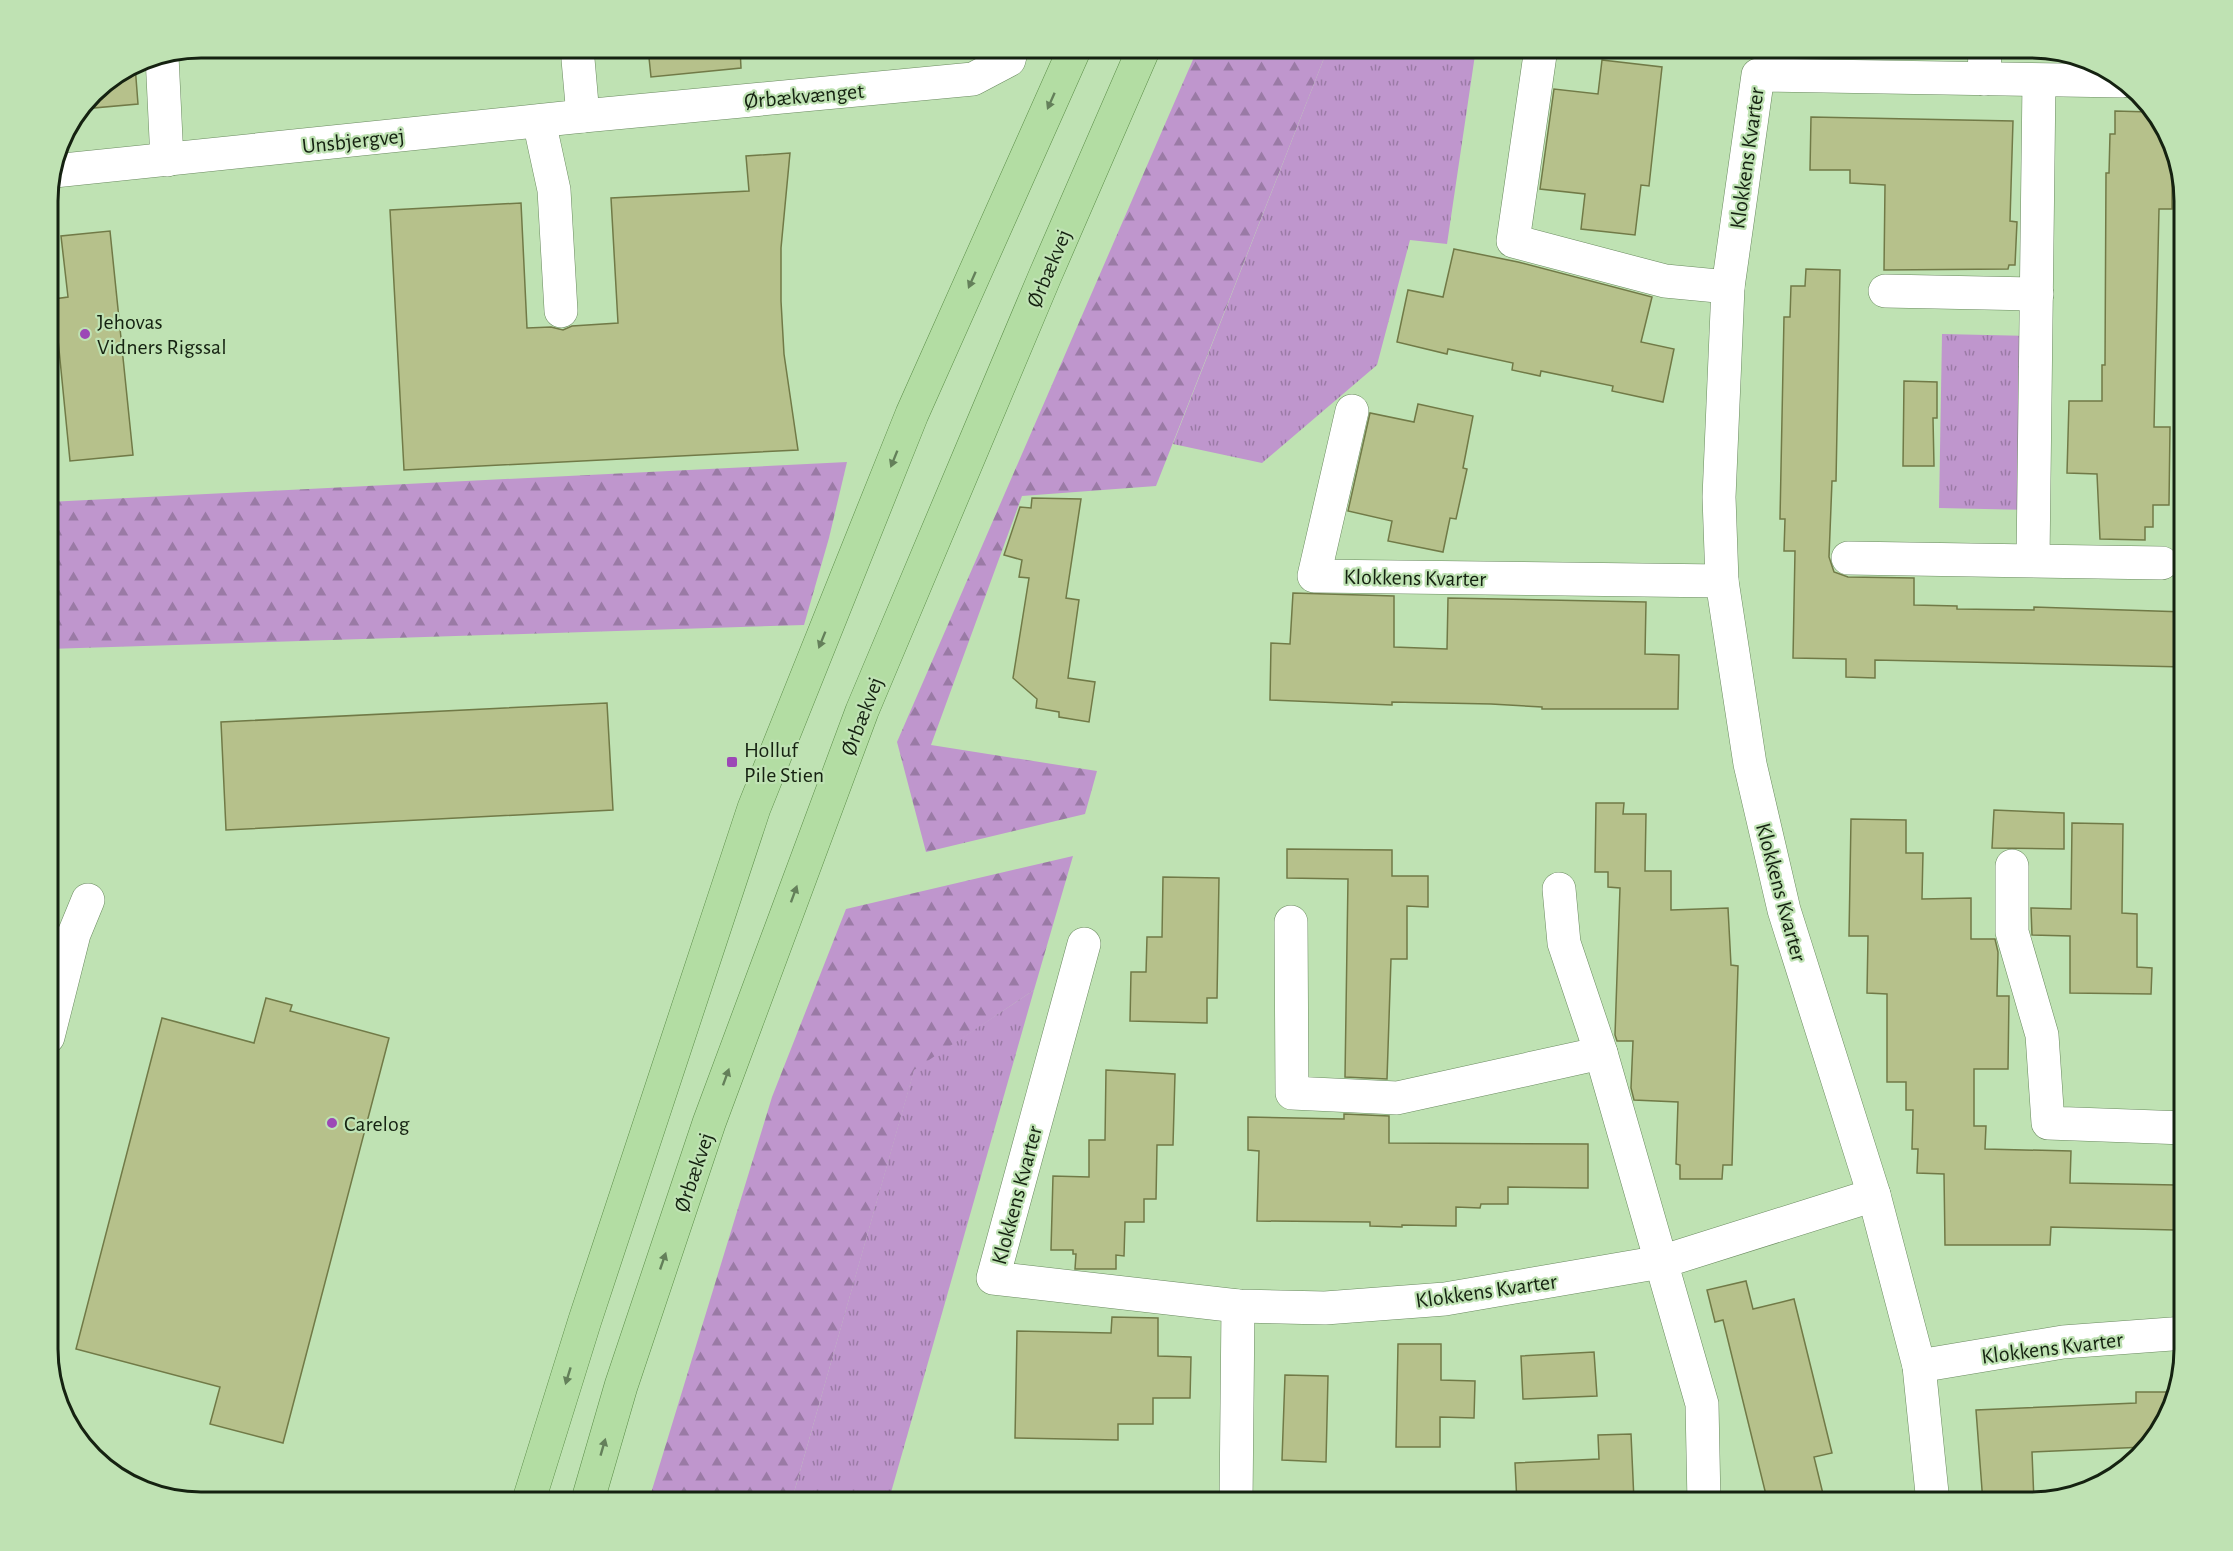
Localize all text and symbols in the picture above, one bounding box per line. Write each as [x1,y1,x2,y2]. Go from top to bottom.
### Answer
street label: Ørbækvænget [743,80,865,112]
street label: Klokkens Kvarter [1726,86,1768,230]
one-way arrow [1046,93,1056,111]
street label: Unsbjergvej [301,125,405,157]
street label: Ørbækvej [1023,226,1075,311]
one-way arrow [967,271,977,289]
place label: Jehovas Vidners Rigssal [97,311,227,358]
marker: Jehovas Vidners Rigssal [78,327,92,341]
one-way arrow [889,450,899,468]
street label: Klokkens Kvarter [1343,566,1486,590]
one-way arrow [817,631,827,649]
street label: Ørbækvej [837,674,887,759]
place label: Holluf Pile Stien [744,739,824,786]
marker: Holluf Pile Stien [725,755,739,769]
street label: Klokkens Kvarter [1752,821,1810,964]
one-way arrow [790,885,800,903]
one-way arrow [722,1068,732,1086]
place label: Carelog [344,1113,410,1135]
marker: Carelog [325,1116,339,1130]
street label: Klokkens Kvarter [988,1124,1046,1267]
street label: Ørbækvej [670,1130,718,1215]
one-way arrow [659,1252,668,1270]
street label: Klokkens Kvarter [1414,1270,1558,1312]
street label: Klokkens Kvarter [1980,1328,2124,1368]
one-way arrow [563,1367,572,1385]
one-way arrow [599,1438,608,1456]

